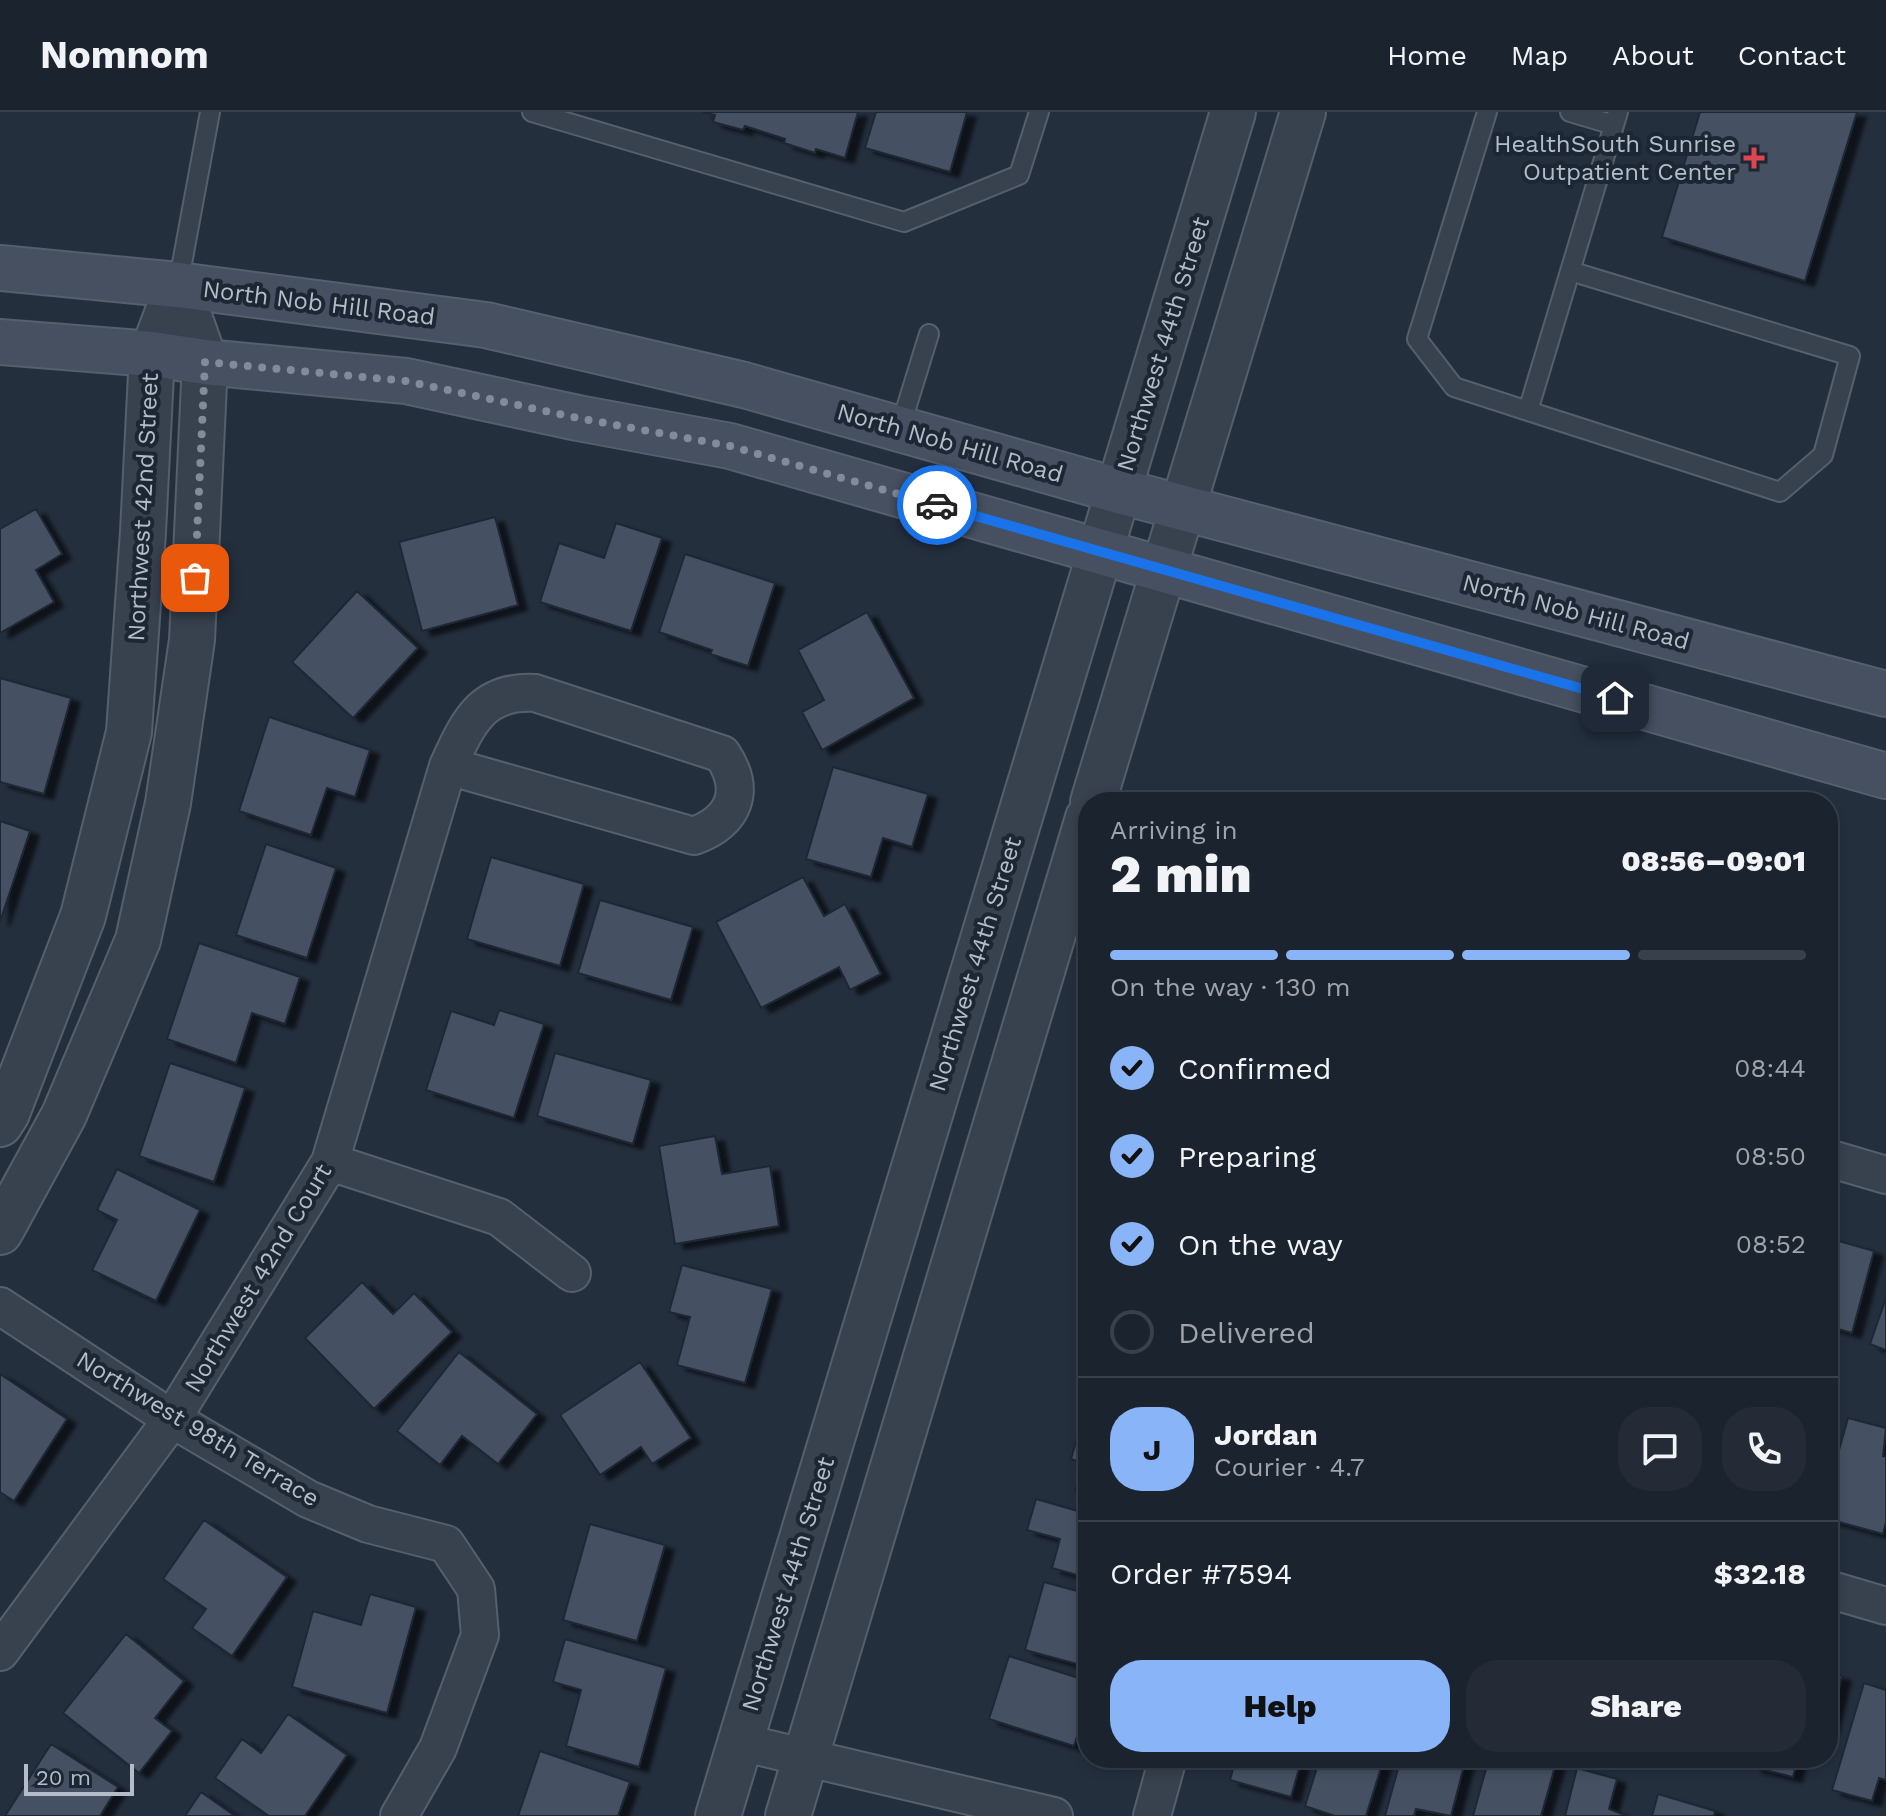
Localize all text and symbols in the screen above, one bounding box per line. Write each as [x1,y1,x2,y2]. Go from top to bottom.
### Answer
text: Nomnom [40,33,209,77]
text: Home [1387,39,1467,72]
text: Map [1511,39,1568,72]
text: About [1612,39,1694,72]
text: Contact [1738,39,1846,72]
place label: HealthSouth Sunrise Outpatient Center [1494,130,1736,186]
marker: HealthSouth Sunrise Outpatient Center [1743,147,1765,169]
street label: Northwest 44th Street [1111,213,1215,475]
street label: North Nob Hill Road [201,275,437,331]
street label: Northwest 42nd Street [122,372,164,642]
street label: North Nob Hill Road [834,397,1066,489]
courier [897,465,977,545]
icon: car [915,483,959,527]
pin [161,544,229,612]
icon: bag [173,556,217,600]
street label: North Nob Hill Road [1460,568,1692,656]
pin [1581,664,1649,732]
icon: home [1593,676,1637,720]
text: Arriving in [1110,815,1238,845]
street label: Northwest 44th Street [923,833,1027,1095]
text: 08:56–09:01 [1621,843,1806,878]
text: 2 min [1110,844,1252,905]
text: On the way · 130 m [1110,972,1350,1002]
icon: check [1110,1046,1154,1090]
text: Confirmed [1178,1051,1332,1086]
text: 08:44 [1734,1053,1806,1083]
icon: check [1110,1134,1154,1178]
text: Preparing [1178,1139,1316,1174]
text: 08:50 [1735,1141,1806,1171]
street label: Northwest 42nd Court [179,1159,337,1397]
icon: check [1110,1222,1154,1266]
text: On the way [1178,1227,1343,1262]
text: 08:52 [1736,1229,1806,1259]
text: Delivered [1178,1315,1315,1350]
street label: Northwest 98th Terrace [72,1345,324,1513]
button: chat [1618,1407,1702,1491]
button: phone [1722,1407,1806,1491]
text: Jordan [1214,1417,1318,1452]
text: J [1143,1432,1161,1467]
text: Courier · 4.7 [1214,1452,1364,1482]
street label: Northwest 44th Street [736,1453,840,1715]
text: Order #7594 [1110,1556,1292,1591]
text: $32.18 [1714,1556,1806,1591]
button: Help [1110,1660,1450,1752]
button: Share [1466,1660,1806,1752]
scale bar [24,1760,134,1796]
text: 20 m [36,1765,91,1790]

